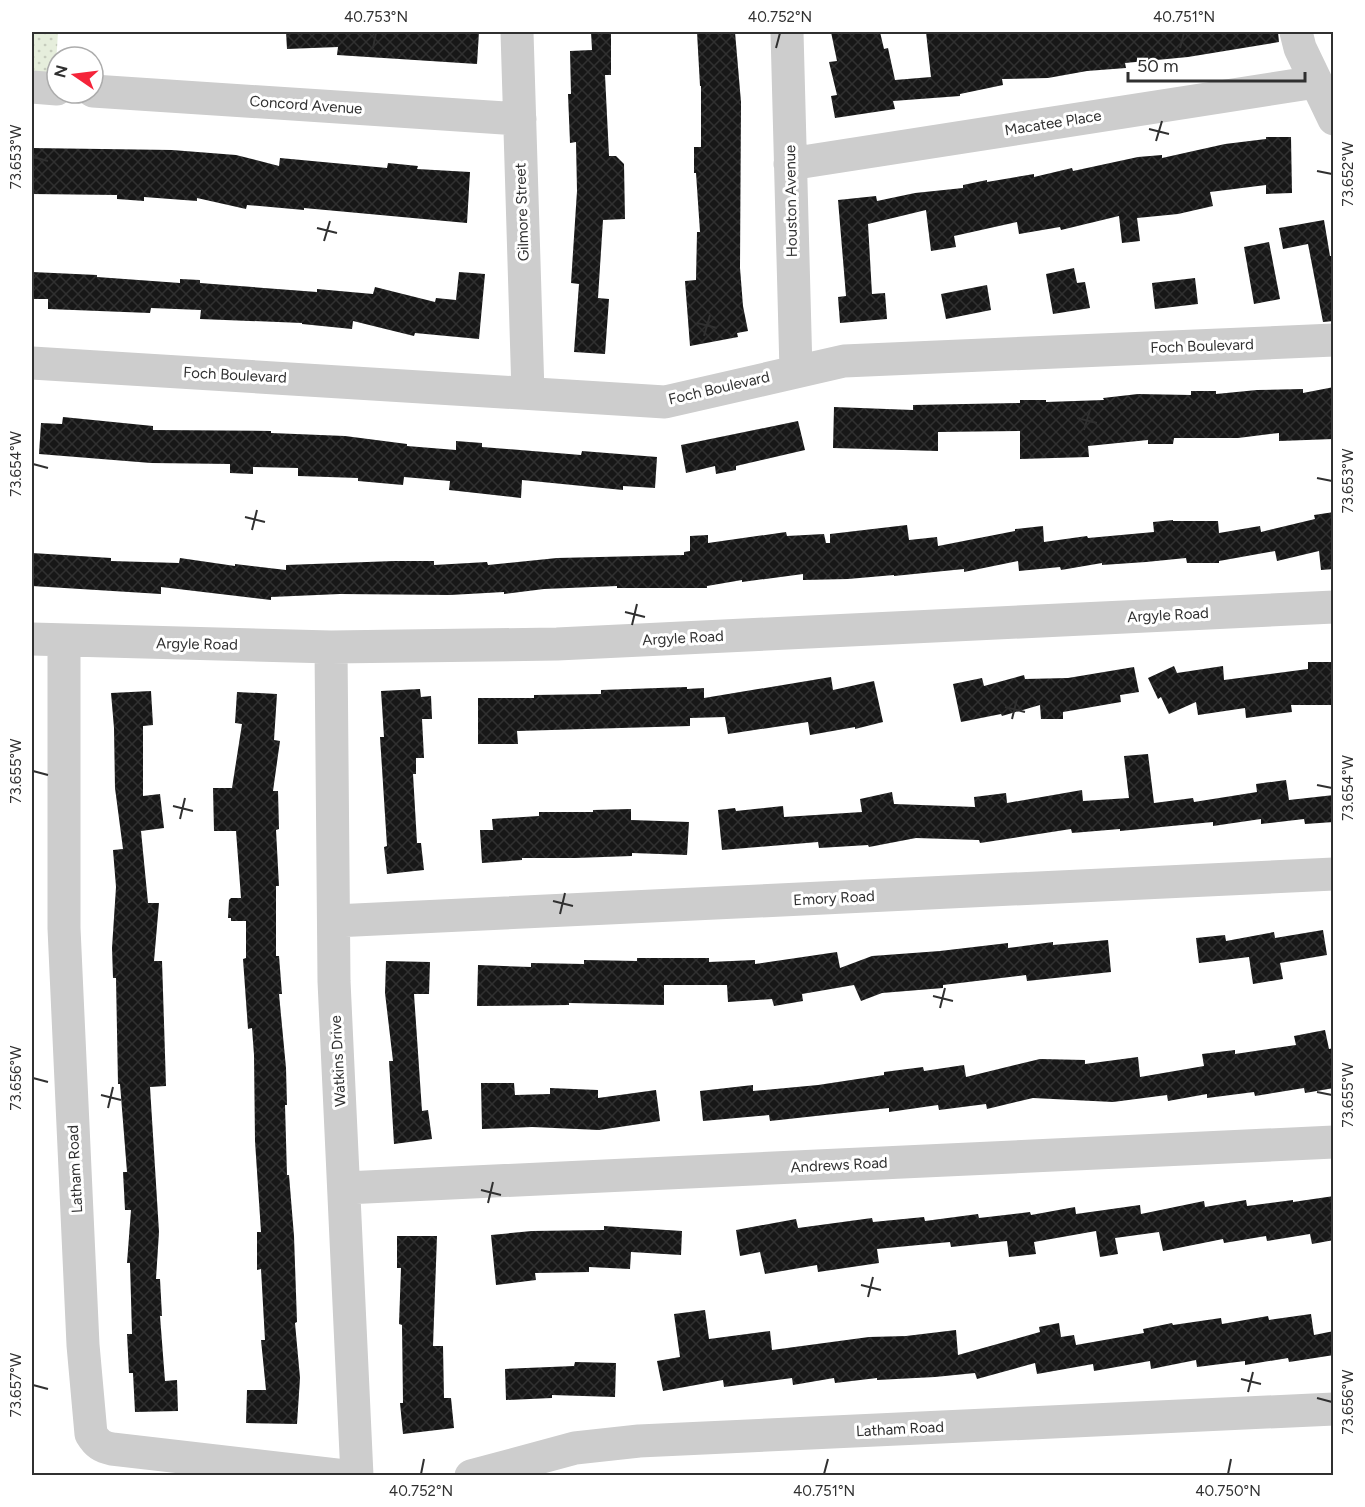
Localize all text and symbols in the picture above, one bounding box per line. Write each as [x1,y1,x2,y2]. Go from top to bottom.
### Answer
text: 40.753°N [344,8,408,26]
text: 40.752°N [748,8,812,26]
text: 40.751°N [1153,8,1215,26]
north arrow [45,45,105,105]
scale bar [1128,45,1305,83]
text: 50 m [1137,55,1179,77]
text: N [50,63,72,80]
street label: Concord Avenue [249,92,363,118]
street label: Macatee Place [1003,106,1103,140]
text: 73.653°W [7,124,25,189]
text: 73.652°W [1339,141,1357,206]
street label: Houston Avenue [781,145,801,257]
street label: Gilmore Street [511,162,533,262]
street label: Foch Boulevard [1150,335,1254,357]
street label: Foch Boulevard [183,363,287,387]
street label: Foch Boulevard [666,368,772,408]
text: 73.654°W [7,431,25,497]
text: 73.653°W [1339,448,1357,513]
street label: Argyle Road [1127,604,1209,626]
street label: Argyle Road [642,627,724,649]
street label: Argyle Road [156,634,238,654]
text: 73.655°W [7,738,25,804]
text: 73.654°W [1339,755,1357,821]
street label: Emory Road [793,887,875,909]
street label: Watkins Drive [327,1015,349,1107]
text: 73.656°W [7,1045,25,1110]
text: 73.655°W [1339,1062,1357,1128]
street label: Latham Road [64,1125,86,1213]
street label: Andrews Road [790,1153,888,1177]
text: 73.657°W [7,1352,25,1417]
text: 73.656°W [1339,1369,1357,1434]
street label: Latham Road [856,1418,944,1440]
text: 40.752°N [389,1482,453,1500]
text: 40.751°N [793,1482,855,1500]
text: 40.750°N [1195,1482,1261,1500]

